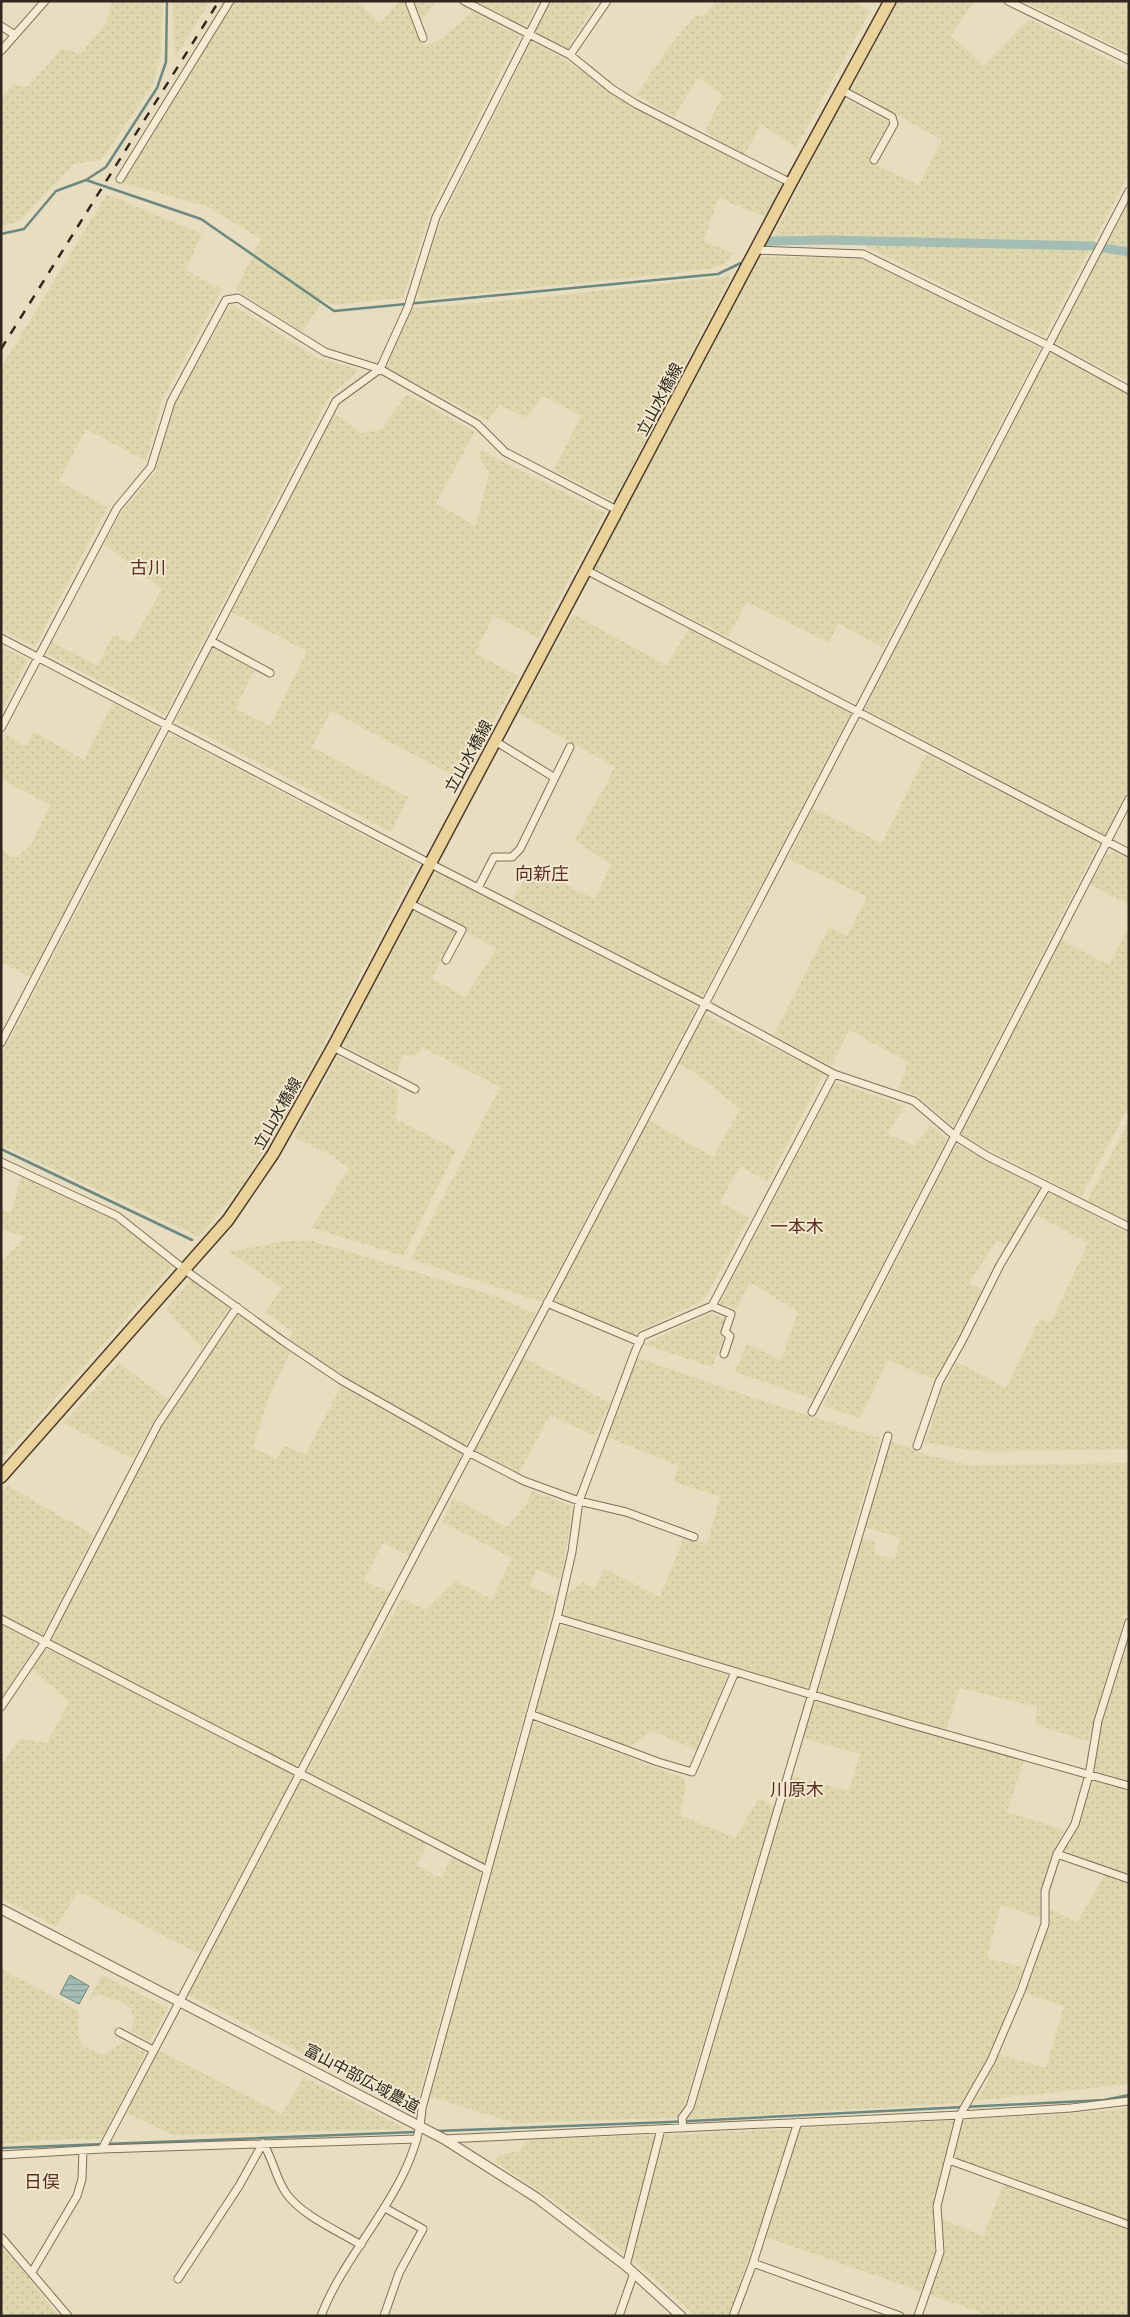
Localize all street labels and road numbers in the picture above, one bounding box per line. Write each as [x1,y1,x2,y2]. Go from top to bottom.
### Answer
street label: 立山水橋線 [631,359,687,439]
street label: 立山水橋線 [440,716,496,796]
street label: 立山水橋線 [248,1073,306,1153]
street label: 富山中部広域農道 [301,2039,423,2117]

